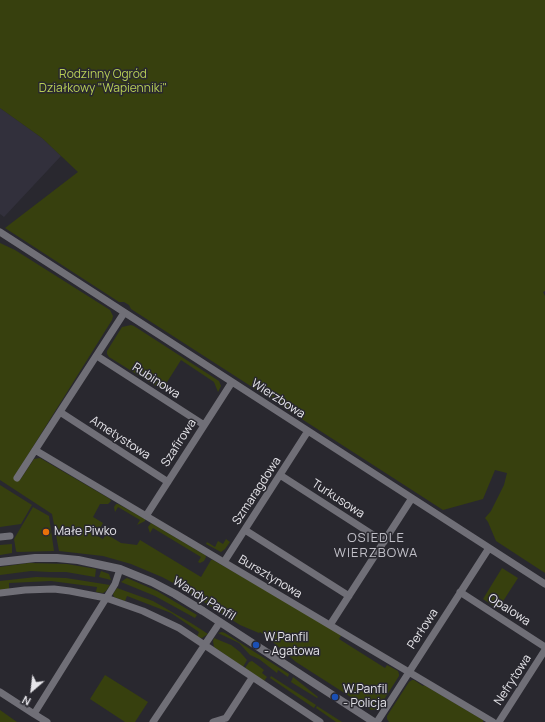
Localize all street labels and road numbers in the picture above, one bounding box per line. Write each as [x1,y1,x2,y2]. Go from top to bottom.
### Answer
street label: Rubinowa [129,360,183,402]
street label: Wierzbowa [249,376,307,422]
street label: Ametystowa [87,413,153,463]
street label: Szafirowa [158,416,200,470]
street label: Szmaragdowa [230,454,284,528]
street label: Turkusowa [309,477,367,521]
street label: Bursztynowa [236,552,304,602]
street label: Wandy Panfil [170,574,238,624]
street label: Opalowa [485,591,533,629]
street label: Perłowa [405,606,441,652]
street label: Nefrytowa [491,652,535,708]

